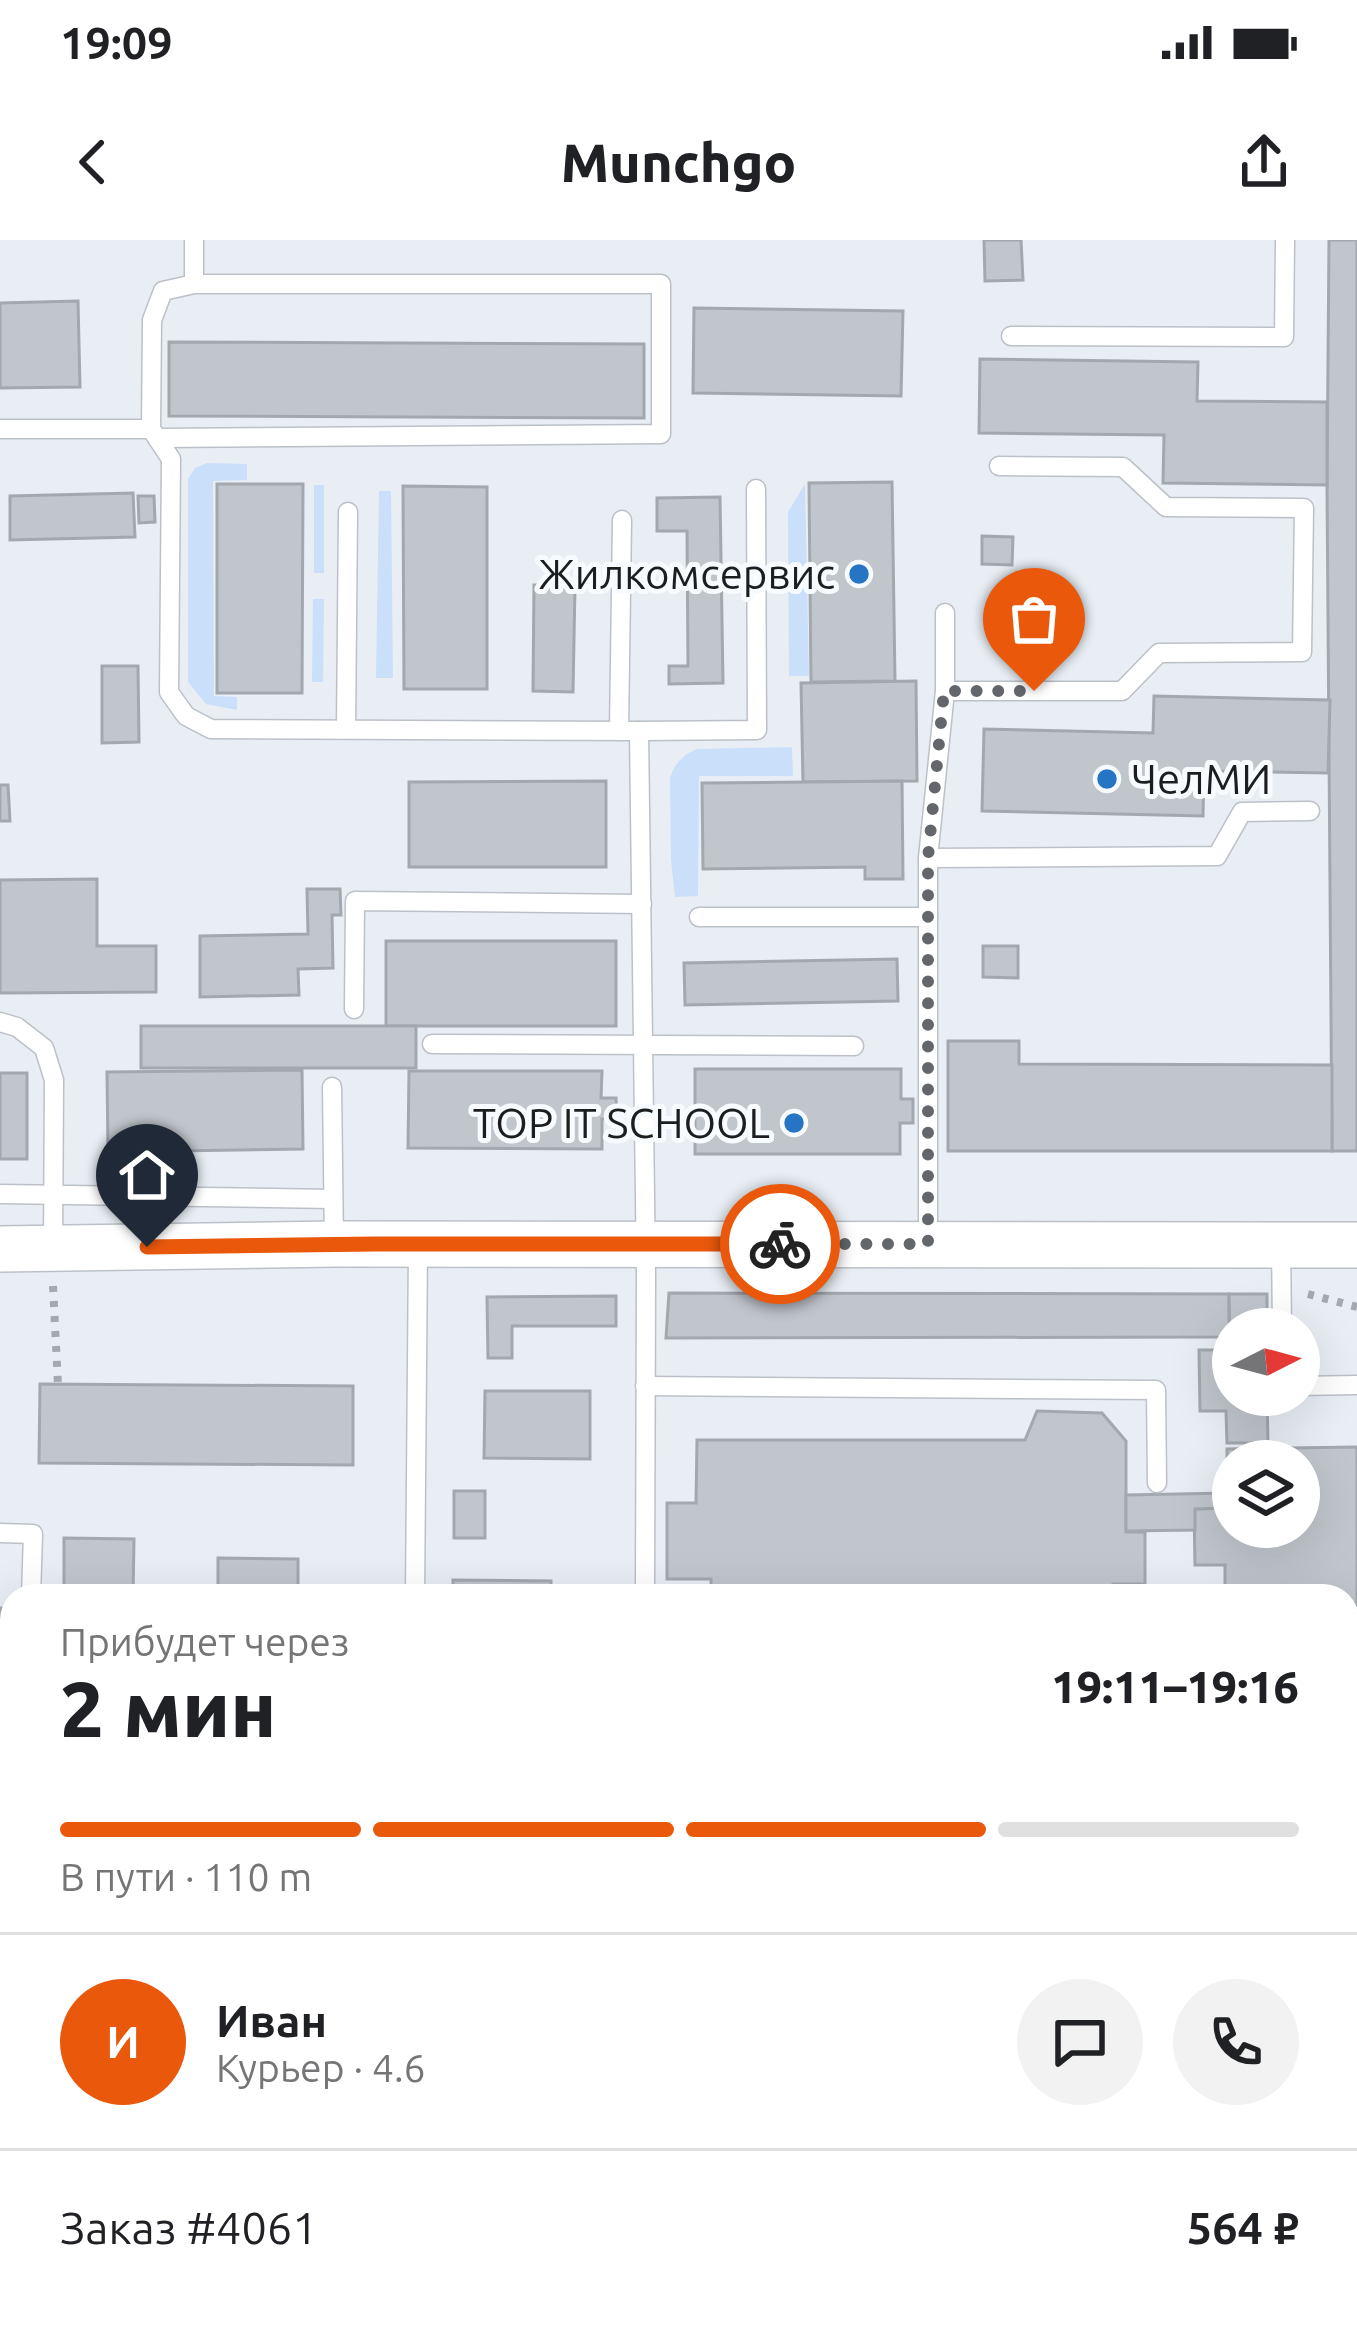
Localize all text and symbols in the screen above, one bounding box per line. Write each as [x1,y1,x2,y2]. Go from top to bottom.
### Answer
text: 19:09 [60,17,173,68]
icon: back [60,129,126,195]
icon: share [1231,129,1297,195]
text: Munchgo [561,132,796,192]
place label: Жилкомсервис [539,550,835,597]
marker: Жилкомсервис [846,561,872,587]
pin [983,568,1085,691]
icon: bag [1001,586,1067,652]
place label: ЧелМИ [1131,755,1271,802]
marker: ЧелМИ [1094,766,1120,792]
place label: TOP IT SCHOOL [473,1099,770,1146]
marker: TOP IT SCHOOL [781,1110,807,1136]
pin [96,1124,198,1247]
icon: home [114,1142,180,1208]
courier [720,1184,840,1304]
icon: bike [747,1211,813,1277]
north arrow [1212,1308,1320,1416]
map controls [1212,1308,1320,1548]
button: layers [1212,1440,1320,1548]
text: Прибудет через [60,1620,349,1663]
text: 19:11–19:16 [1051,1661,1299,1712]
text: 2 мин [60,1664,277,1752]
text: В пути · 110 m [60,1855,312,1898]
button: chat [1017,1979,1143,2105]
button: phone [1173,1979,1299,2105]
text: Иван [216,1995,327,2046]
text: И [106,2016,140,2067]
text: Курьер · 4.6 [216,2046,426,2089]
text: Заказ #4061 [60,2202,318,2253]
text: 564 ₽ [1187,2202,1299,2253]

